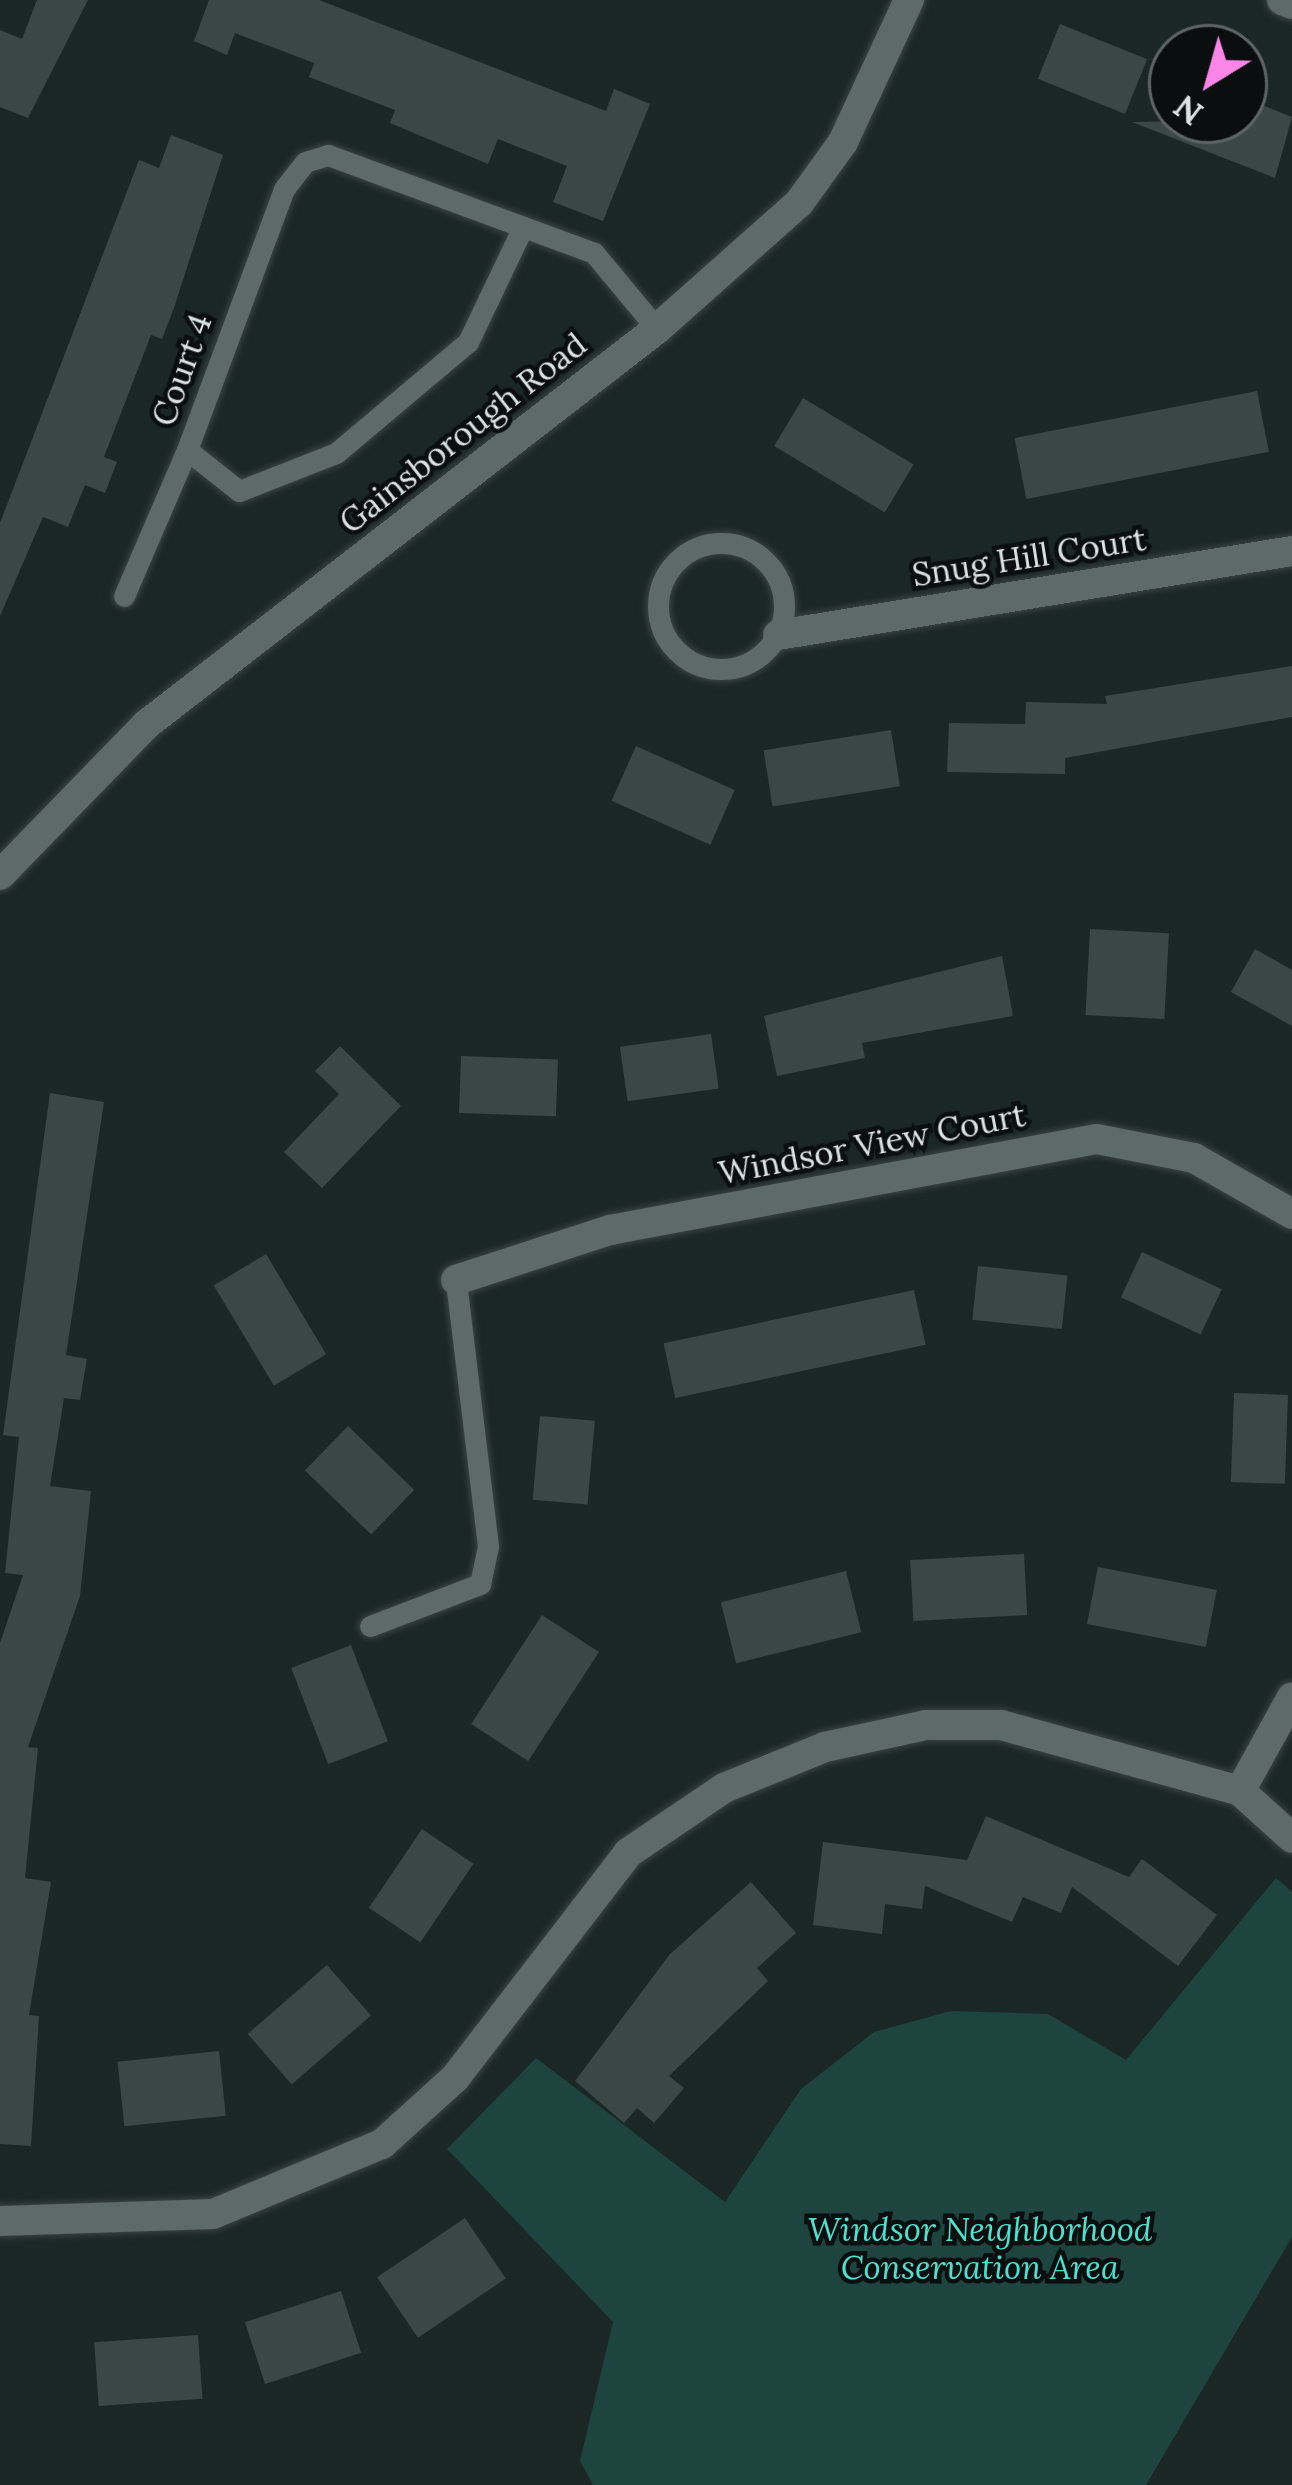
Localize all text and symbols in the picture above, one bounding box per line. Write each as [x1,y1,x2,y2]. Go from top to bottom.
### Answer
north arrow [1148,24,1268,144]
text: N [1165,86,1211,135]
street label: Court 4 [144,309,220,431]
street label: Gainsborough Road [332,324,594,542]
street label: Snug Hill Court [909,519,1149,595]
street label: Windsor View Court [715,1095,1029,1193]
park label: Windsor Neighborhood Conservation Area [808,2210,1152,2288]

